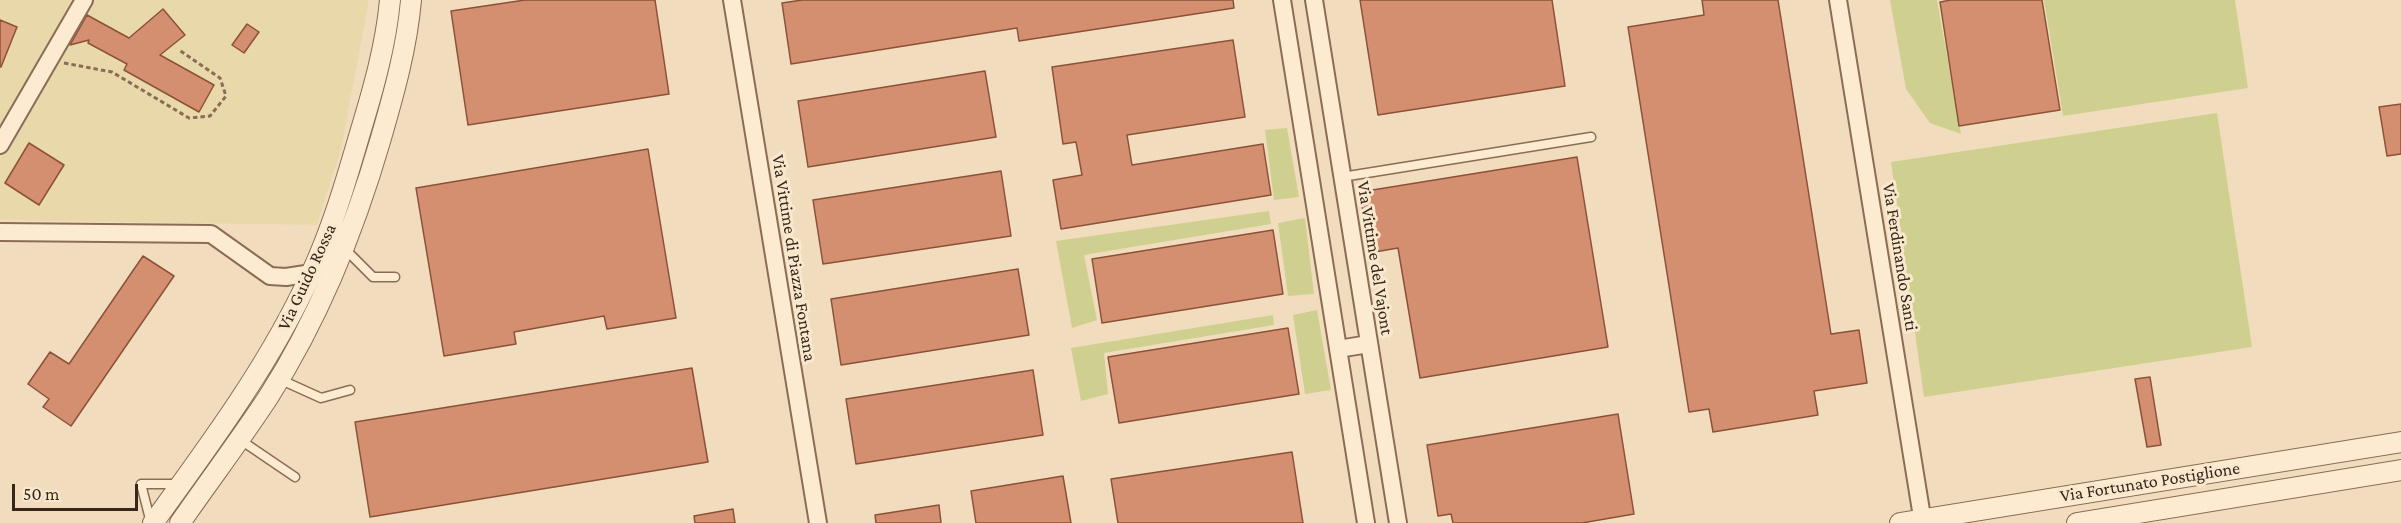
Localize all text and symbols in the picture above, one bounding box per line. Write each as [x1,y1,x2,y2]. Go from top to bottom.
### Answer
street label: Via Vittime di Piazza Fontana [767,153,821,363]
street label: Via Vittime del Vajont [1352,179,1398,337]
street label: Via Ferdinando Santi [1878,181,1922,333]
street label: Via Guido Rossa [273,220,341,334]
street label: Via Fortunato Postiglione [2059,457,2241,507]
scale bar [15,472,141,510]
text: 50 m [23,484,60,504]

